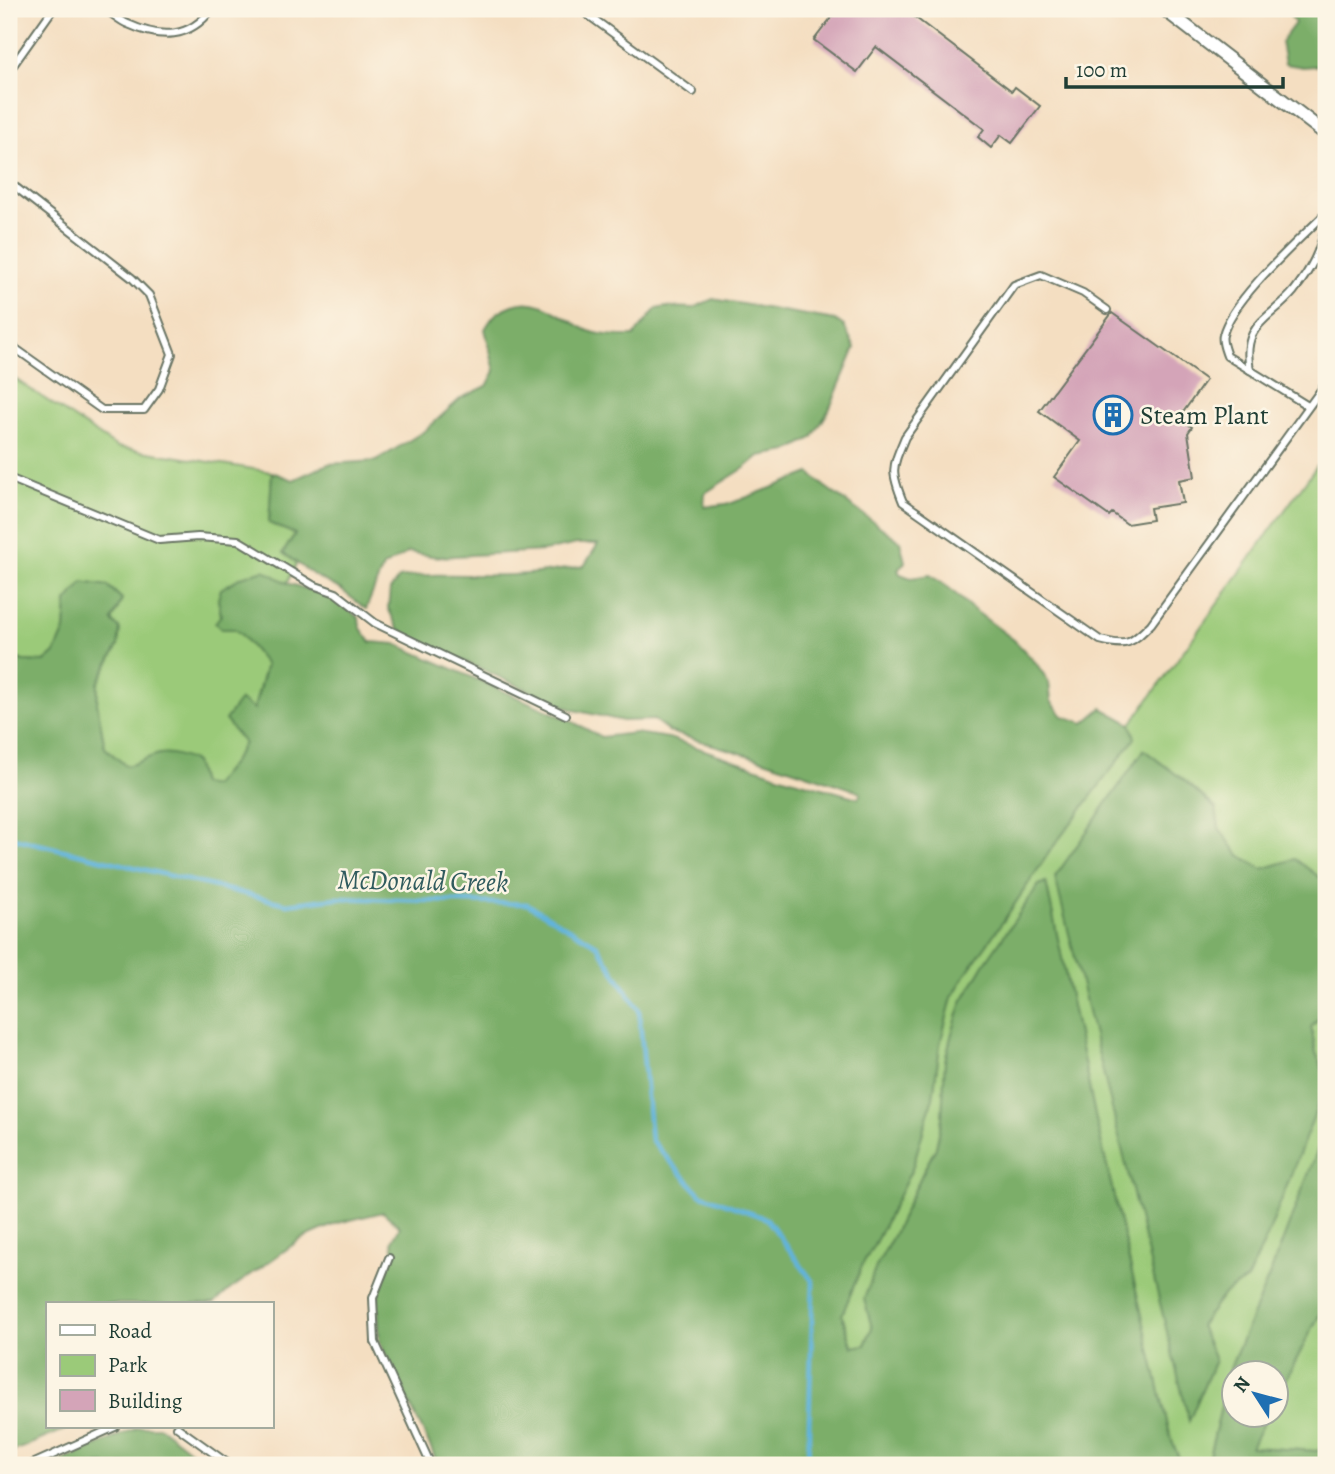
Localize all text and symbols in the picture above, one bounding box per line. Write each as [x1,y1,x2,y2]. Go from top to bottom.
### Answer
scale bar [1066,46,1282,90]
text: 100 m [1076,56,1127,84]
building icon: Steam Plant [1092,394,1134,436]
place label: Steam Plant [1140,398,1269,433]
water label: McDonald Creek [337,861,509,901]
legend [46,1302,273,1428]
text: Road [108,1317,152,1345]
text: Park [108,1351,148,1379]
north arrow [1220,1358,1290,1428]
text: N [1227,1371,1257,1398]
text: Building [108,1387,183,1415]

